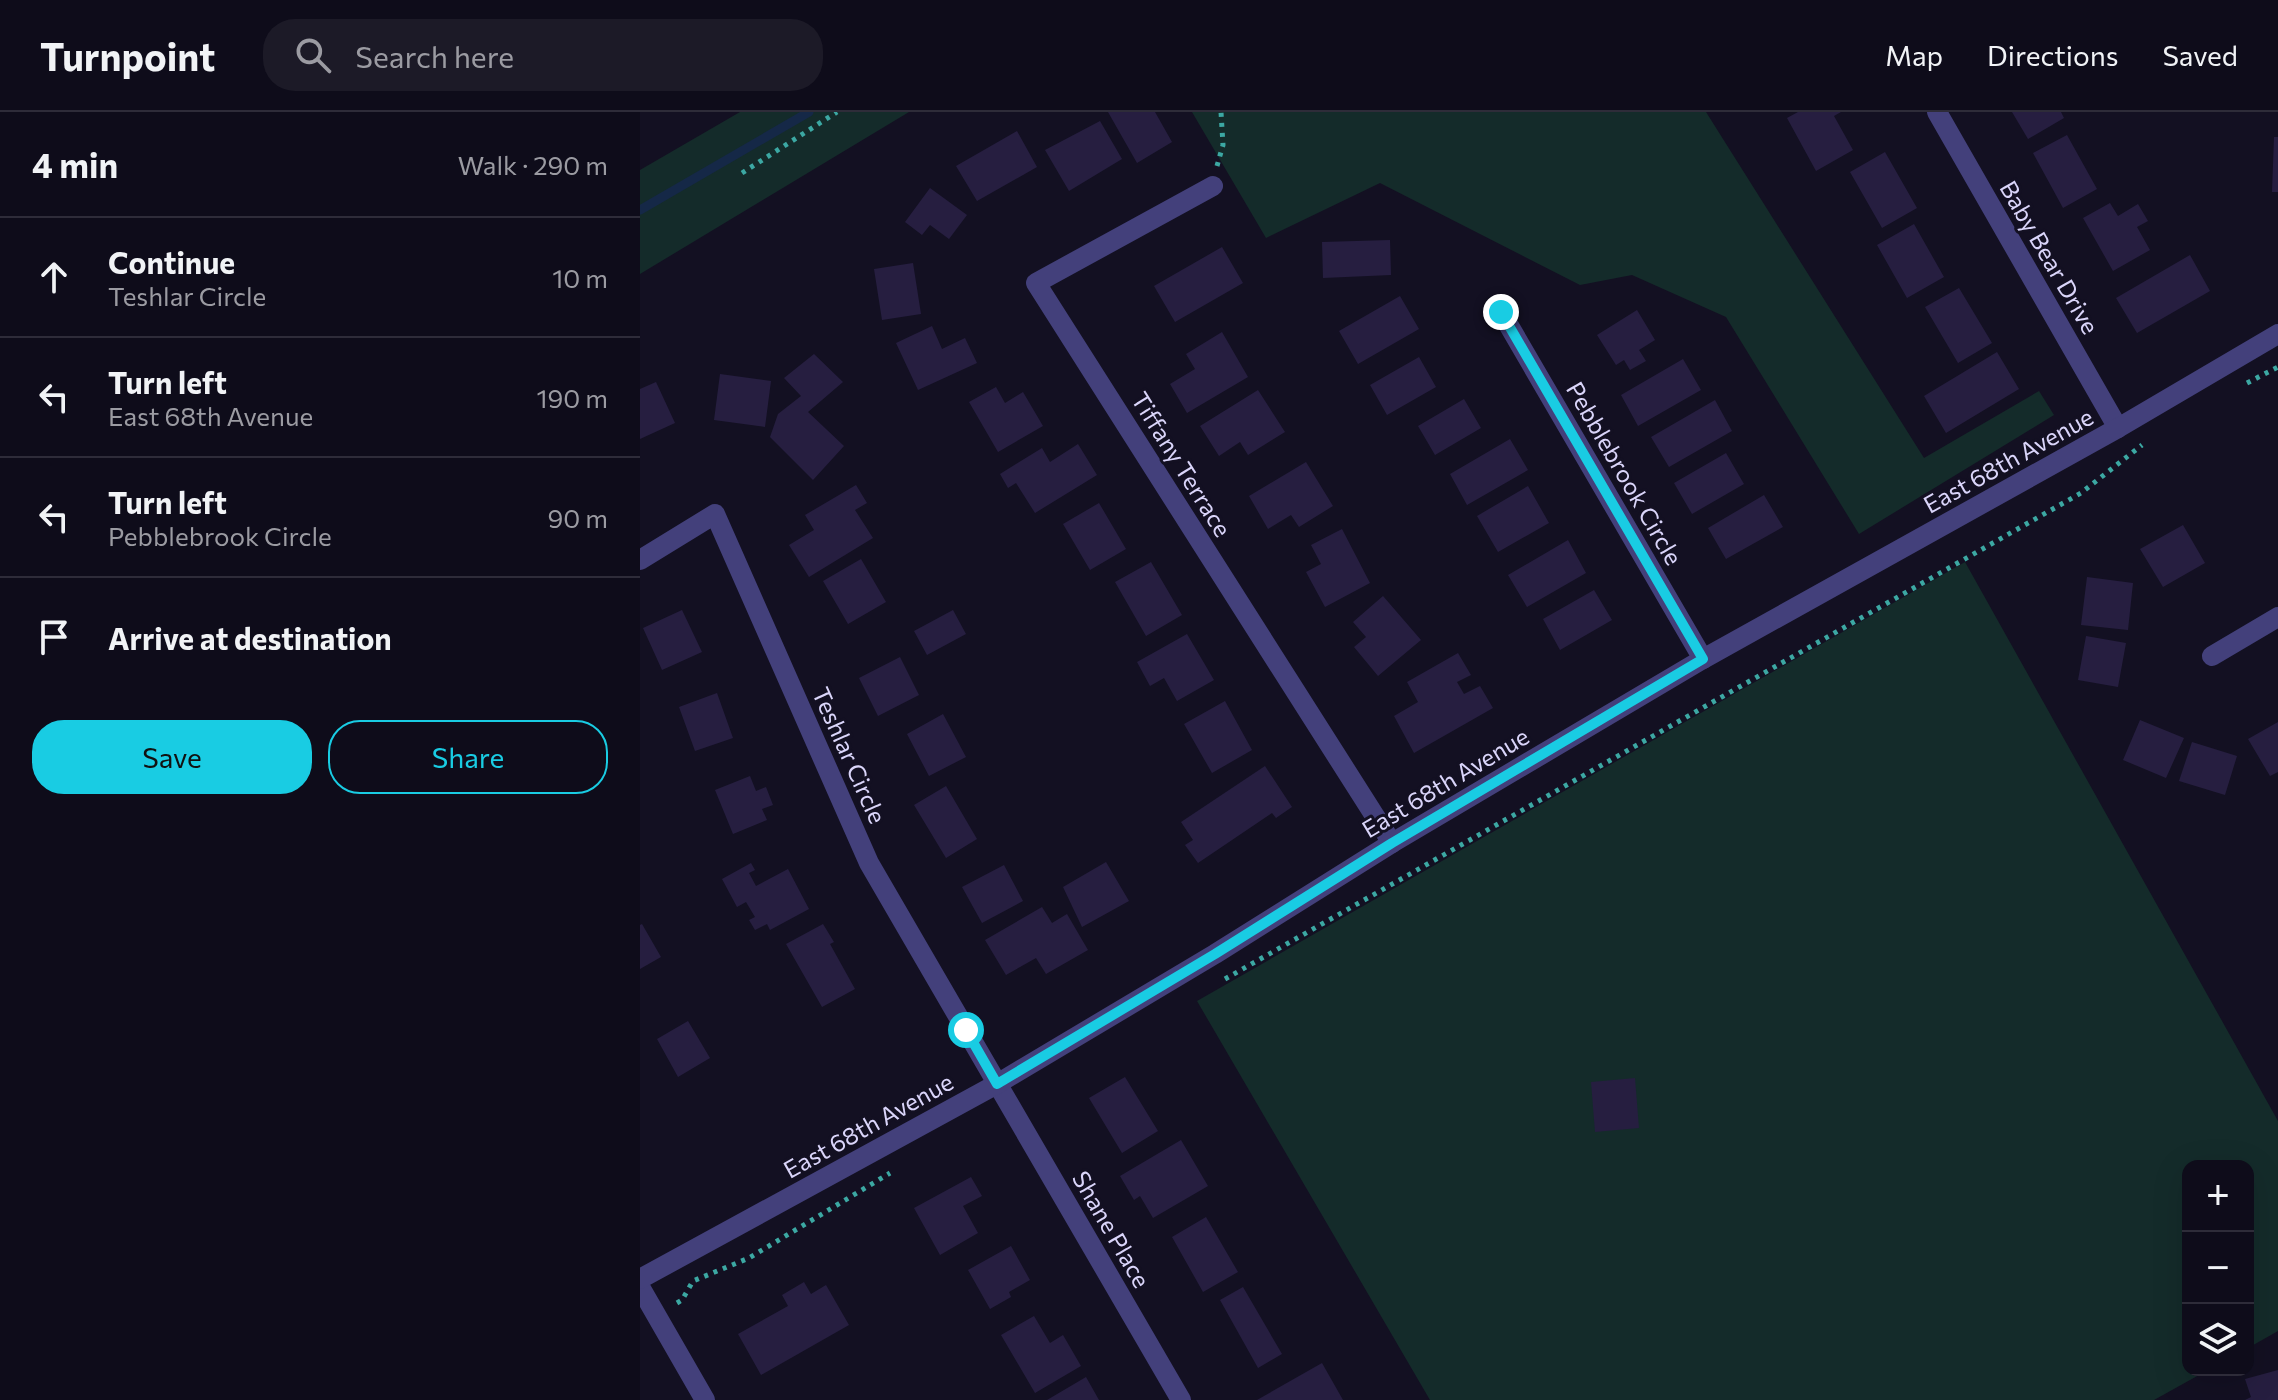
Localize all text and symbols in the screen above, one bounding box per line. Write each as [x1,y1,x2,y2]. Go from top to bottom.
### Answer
search box [263,19,823,91]
text: Turnpoint [40,32,215,79]
icon: search [291,33,335,77]
text: Search here [355,37,514,74]
text: Map [1885,38,1943,72]
text: Directions [1987,38,2118,72]
text: Saved [2162,38,2238,72]
text: 4 min [32,143,118,185]
text: Walk · 290 m [458,149,608,180]
street label: Baby Bear Drive [1994,175,2106,339]
text: Continue [108,243,235,280]
icon: ahead [32,255,76,299]
text: 10 m [552,262,608,293]
text: Teshlar Circle [108,280,266,311]
route end [1483,294,1519,330]
text: Turn left [108,363,227,400]
icon: left [32,375,76,419]
street label: Pebblebrook Circle [1561,376,1689,570]
text: 190 m [536,382,608,413]
street label: Tiffany Terrace [1126,386,1238,542]
text: East 68th Avenue [108,400,313,431]
street label: East 68th Avenue [1918,401,2098,519]
text: Turn left [108,483,227,520]
icon: left [32,495,76,539]
text: 90 m [548,502,608,533]
text: Pebblebrook Circle [108,520,332,551]
icon: arrive [32,615,76,659]
text: Arrive at destination [108,619,392,656]
street label: Teshlar Circle [807,682,893,828]
button: Save [32,720,312,794]
button: Share [328,720,608,794]
street label: East 68th Avenue [1356,721,1534,843]
route start [948,1012,984,1048]
street label: East 68th Avenue [778,1066,958,1184]
map controls [2182,1160,2254,1376]
button: + [2182,1160,2254,1232]
street label: Shane Place [1067,1166,1157,1292]
button: − [2182,1232,2254,1304]
button: layers [2182,1304,2254,1376]

